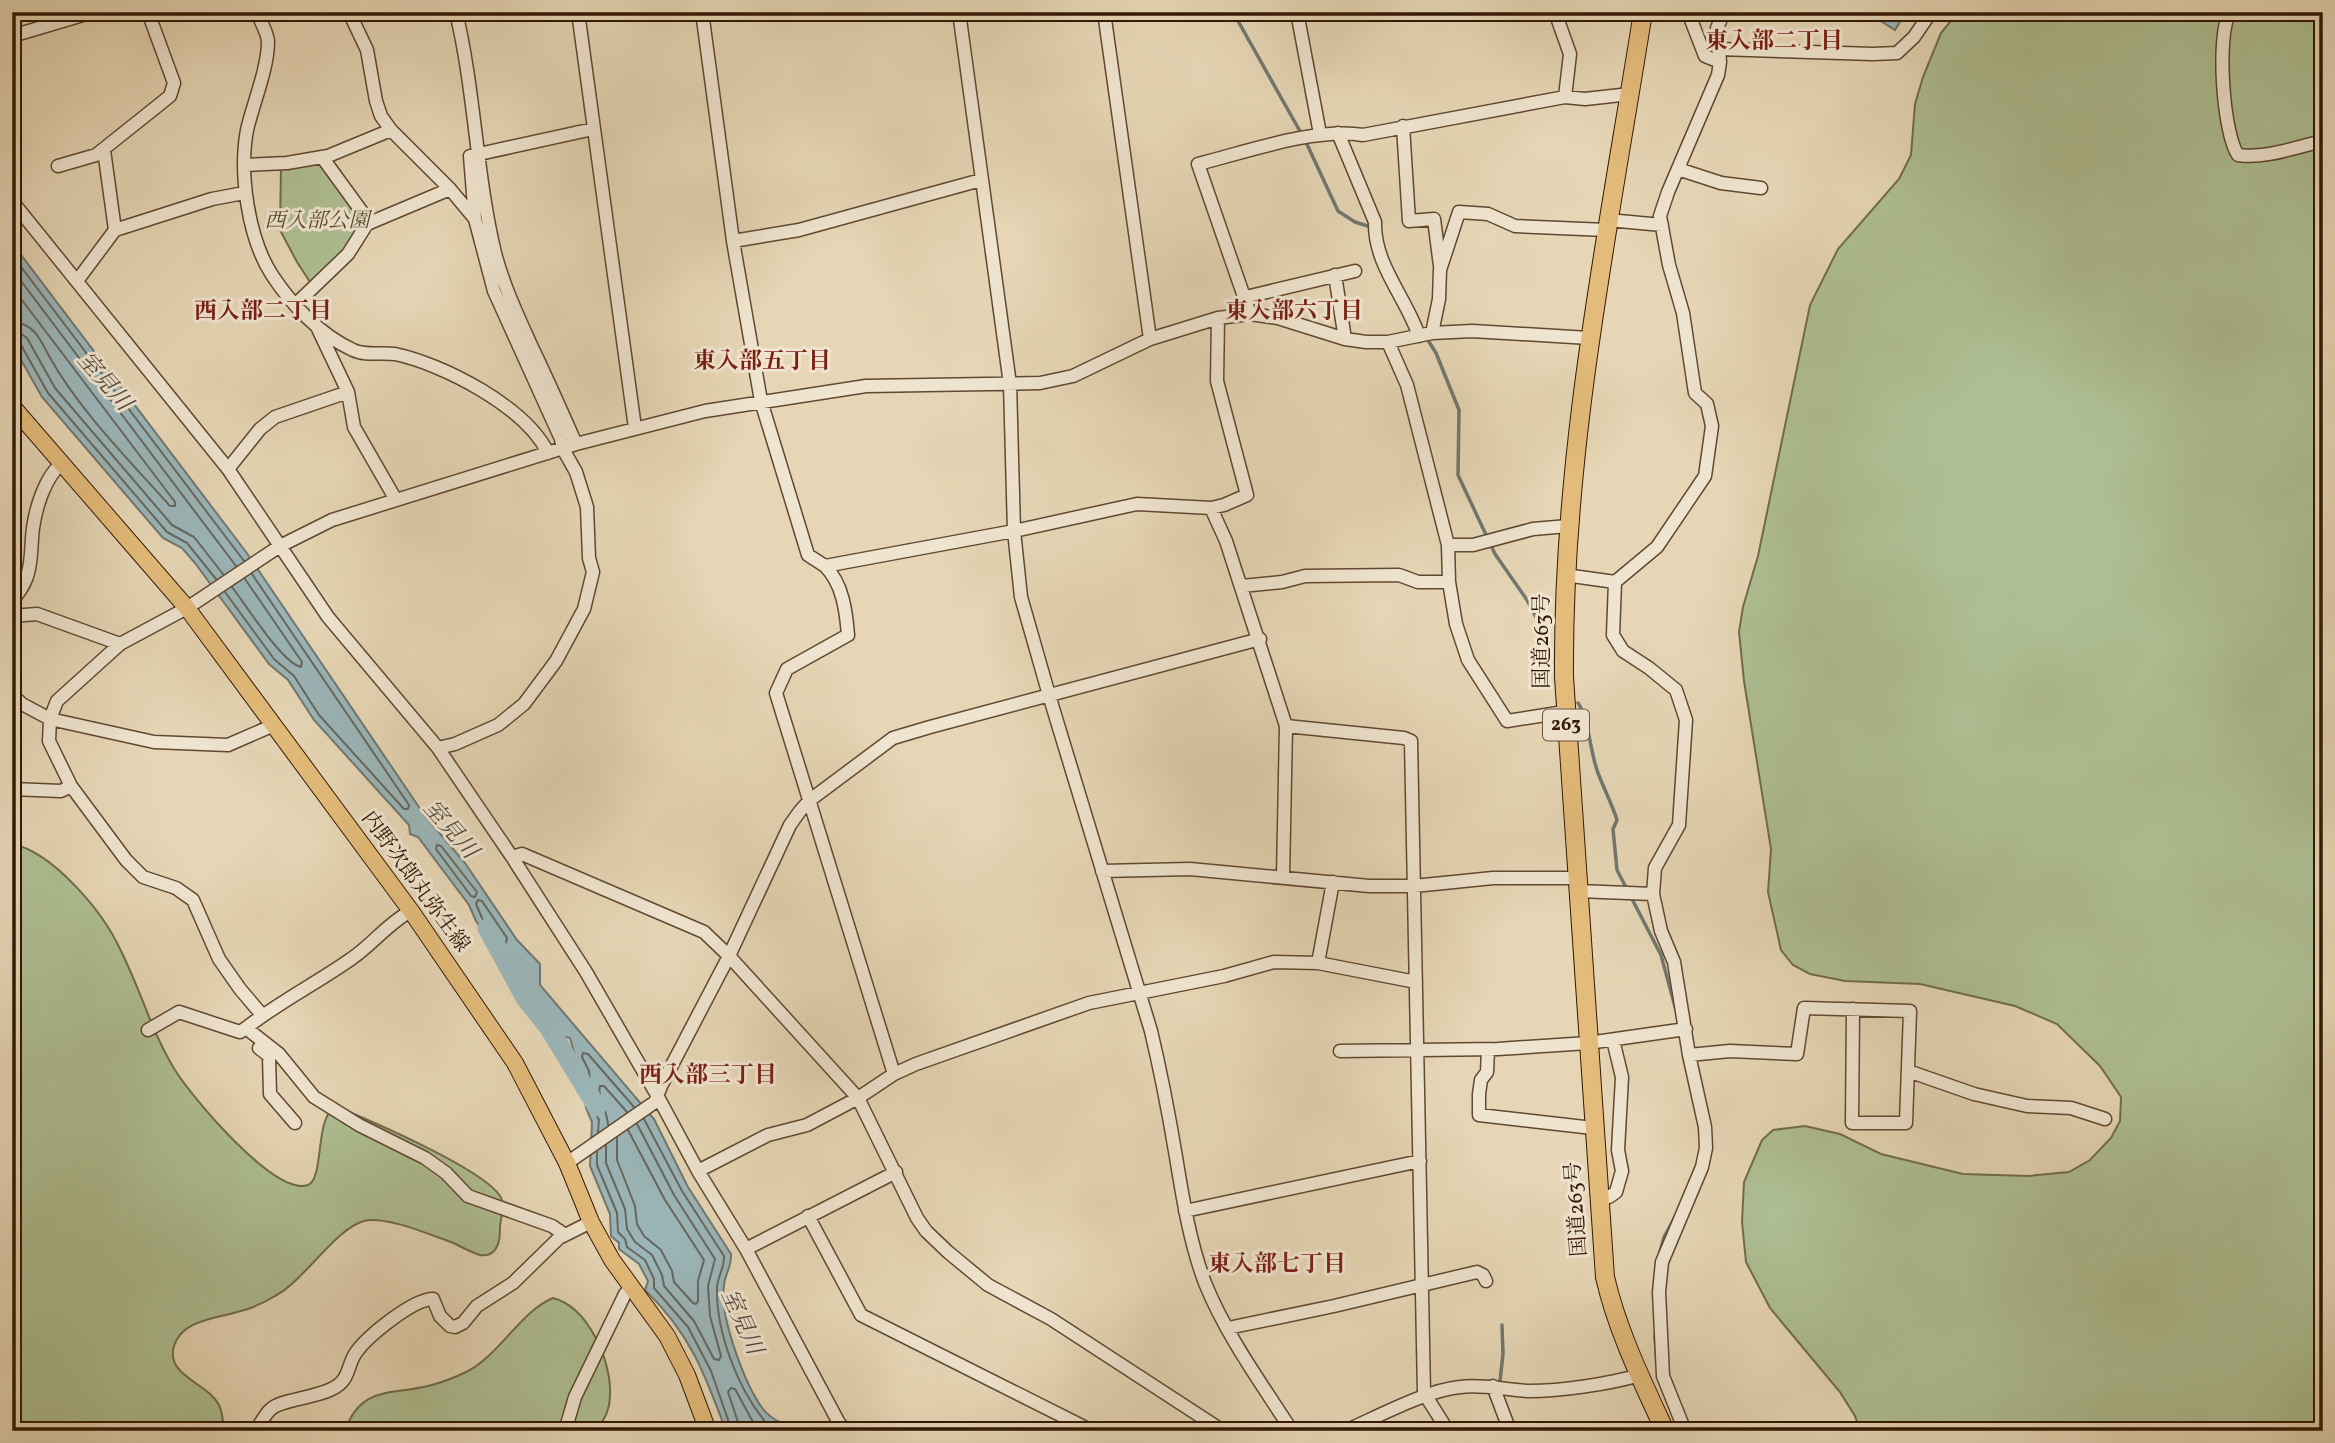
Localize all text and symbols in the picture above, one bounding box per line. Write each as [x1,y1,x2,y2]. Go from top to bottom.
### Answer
district label: 東入部二丁目 [1705,26,1843,58]
park label: 西入部公園 [265,207,372,236]
district label: 西入部二丁目 [194,296,332,328]
district label: 東入部六丁目 [1225,296,1363,328]
water label: 室見川 [69,345,141,421]
district label: 東入部五丁目 [693,346,831,378]
street label: 国道263号 [1528,593,1557,689]
road number: 263 [1543,710,1589,740]
water label: 室見川 [415,793,487,869]
street label: 内野次郎丸弥生線 [354,806,476,958]
district label: 西入部三丁目 [639,1060,777,1092]
street label: 国道263号 [1559,1160,1595,1258]
district label: 東入部七丁目 [1208,1249,1346,1281]
water label: 室見川 [712,1284,771,1363]

